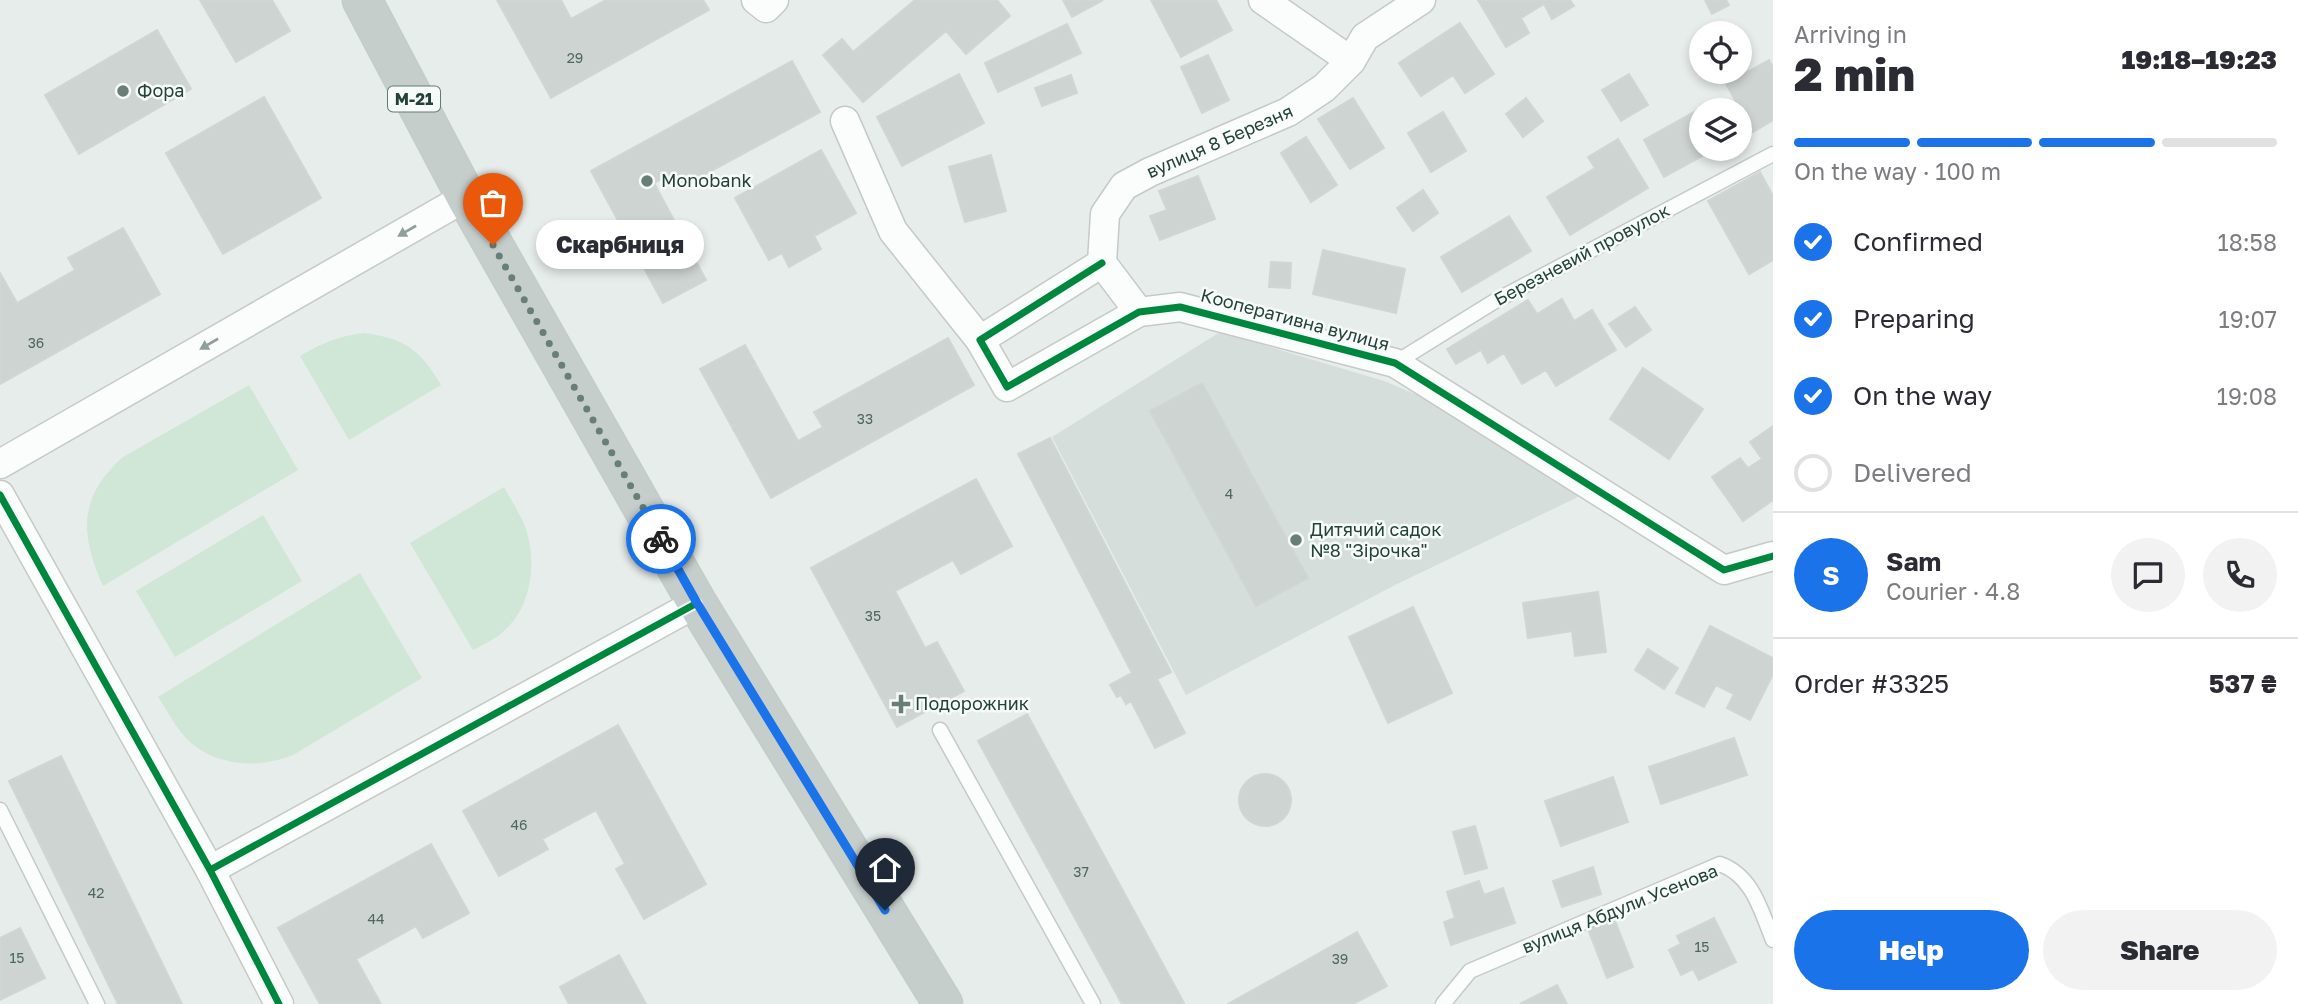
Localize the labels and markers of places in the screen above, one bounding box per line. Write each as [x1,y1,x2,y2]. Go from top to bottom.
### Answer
place label: Фора [137,79,185,101]
marker: Фора [115,83,131,99]
place label: Monobank [661,169,752,191]
pin [463,173,523,245]
marker: Monobank [639,173,655,189]
callout: Скарбниця [535,220,703,270]
place label: Дитячий садок №8 "Зірочка" [1310,518,1442,561]
marker: Дитячий садок №8 "Зірочка" [1288,532,1304,548]
place label: Подорожник [915,692,1029,714]
marker: Подорожник [893,696,909,712]
pin [855,838,915,910]

